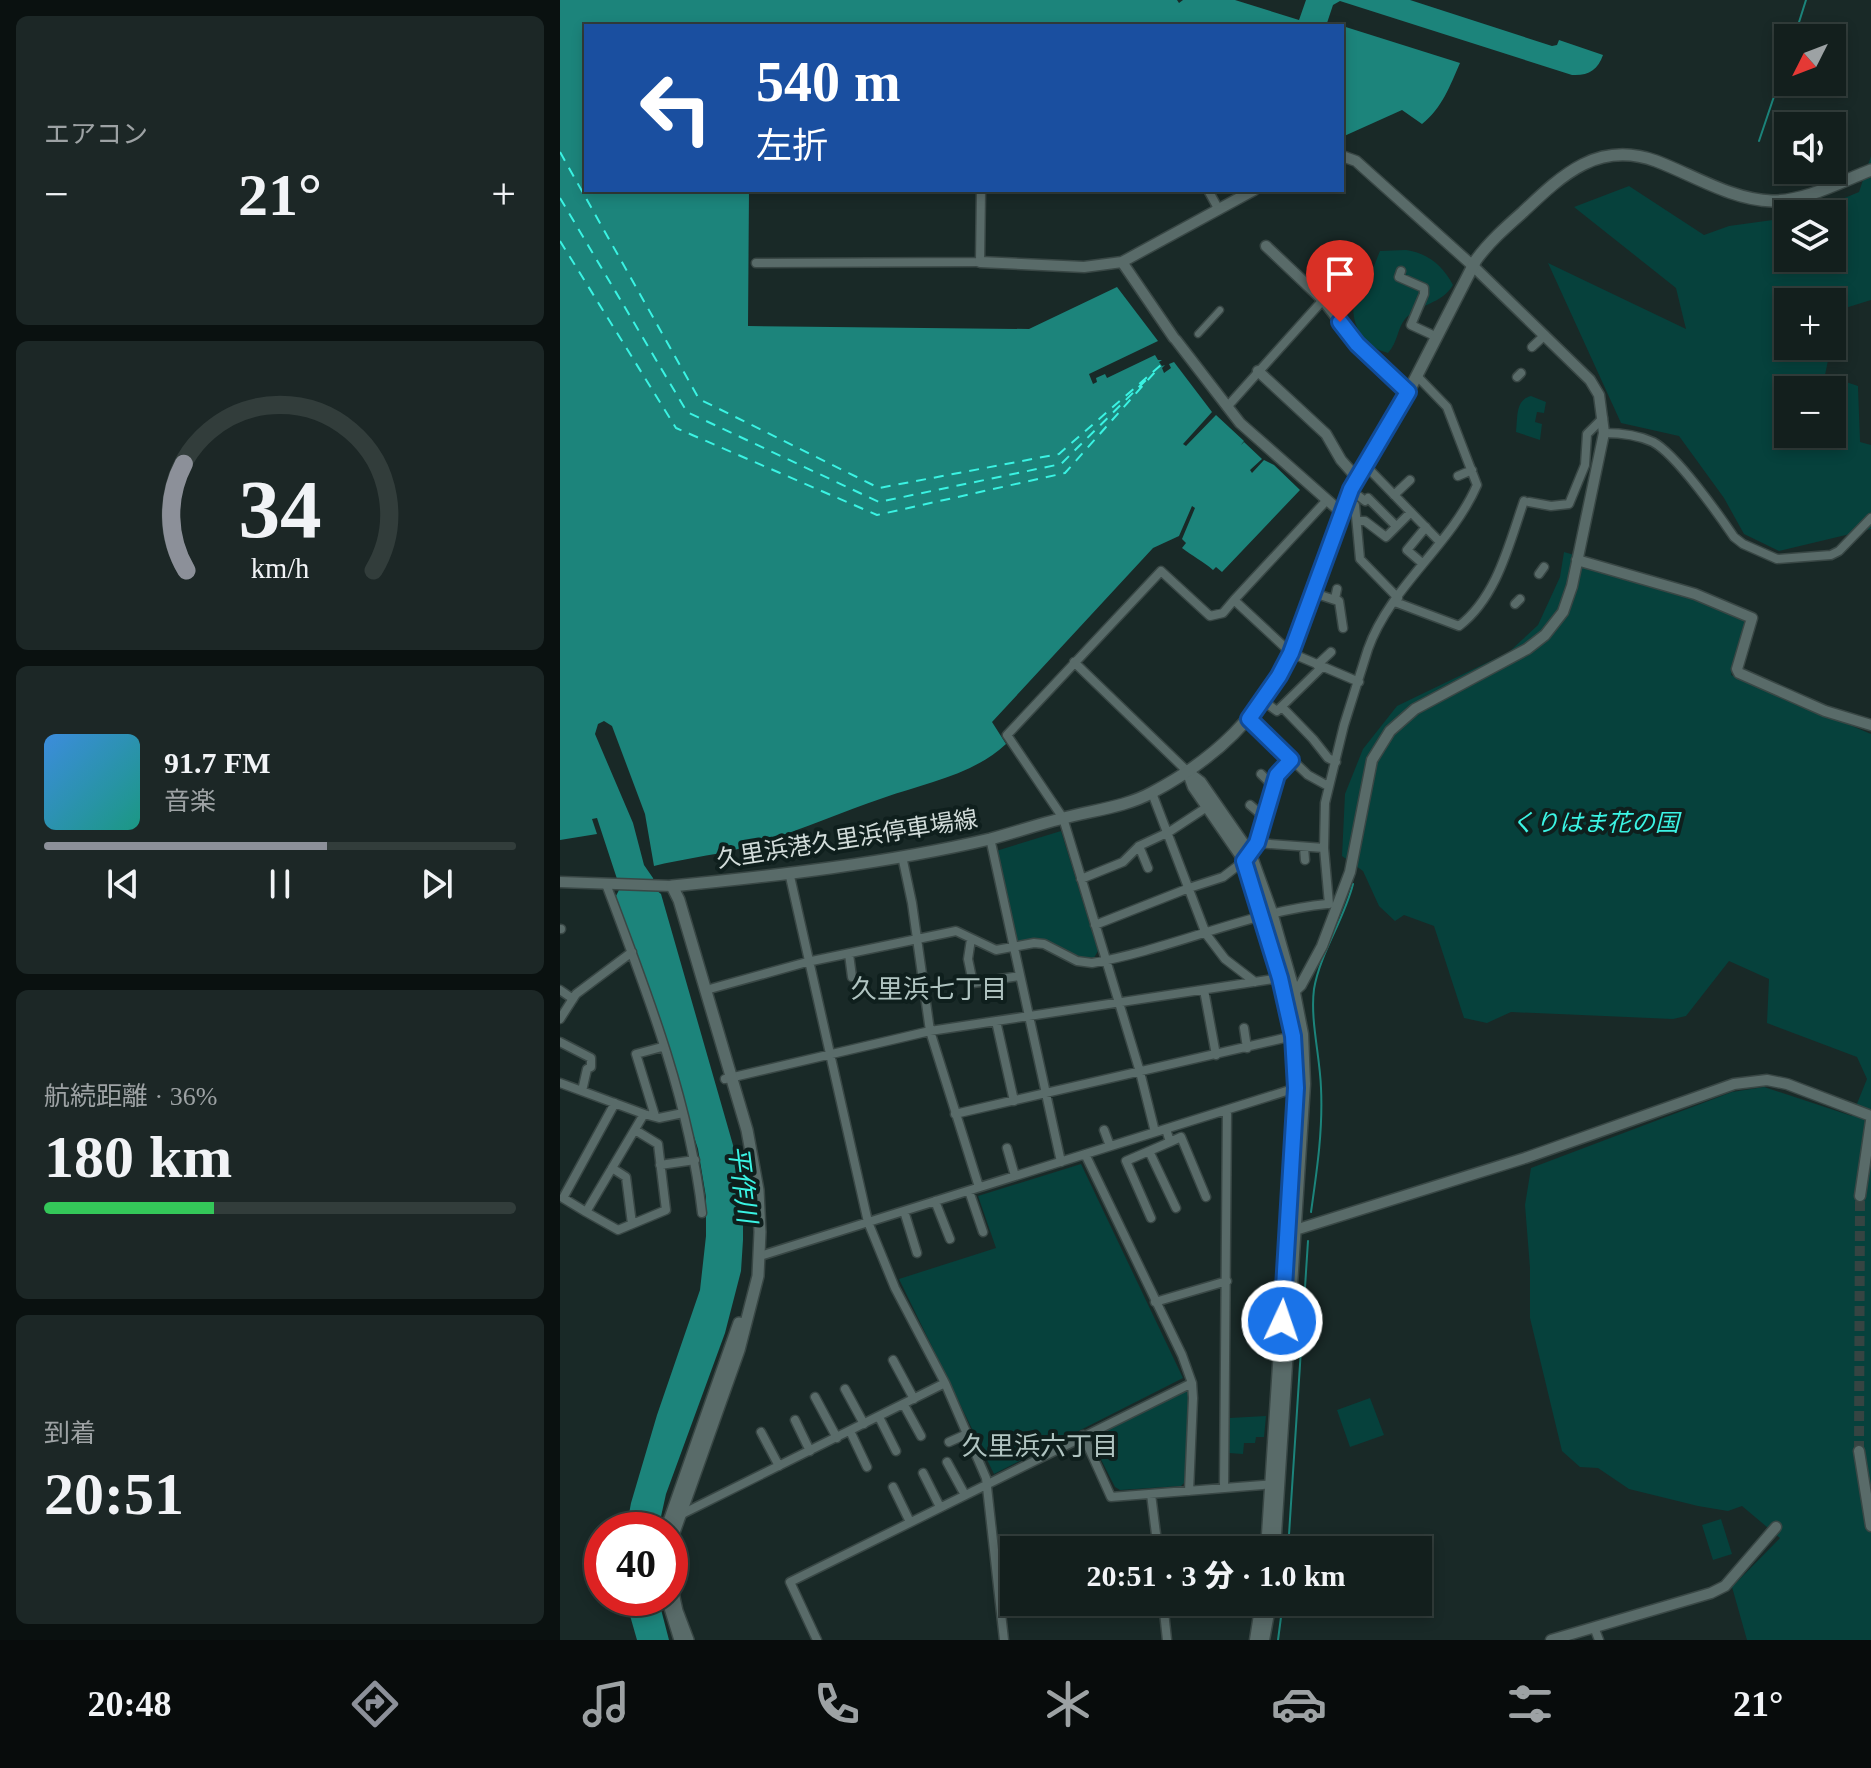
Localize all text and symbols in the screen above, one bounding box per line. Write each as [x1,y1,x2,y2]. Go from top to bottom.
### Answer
north arrow [1774,24,1846,96]
map controls [1774,24,1846,448]
text: 540 m [756,51,901,113]
icon: left [624,56,728,160]
button: sound [1774,112,1846,184]
text: エアコン [44,120,148,149]
text: 左折 [756,126,828,166]
text: 21° [238,162,322,228]
text: − [44,170,69,219]
text: + [491,170,516,219]
button: layers [1774,200,1846,272]
pin [1306,240,1374,322]
icon: arrive [1318,252,1362,296]
button: + [1774,288,1846,360]
button: − [1774,376,1846,448]
text: 34 [238,463,322,555]
text: km/h [251,553,309,584]
text: 91.7 FM [164,746,271,779]
text: 音楽 [164,787,216,816]
street label: 久里浜港久里浜停車場線 [715,806,979,872]
park label: くりはま花の国 [1511,810,1682,836]
icon: previous [101,862,145,906]
icon: pause [258,862,302,906]
icon: next [415,862,459,906]
district label: 久里浜七丁目 [851,975,1007,1004]
text: 航続距離 · 36% [44,1082,217,1111]
text: 180 km [44,1124,232,1190]
water label: 平作川 [723,1144,762,1228]
position arrow [1240,1279,1324,1363]
text: 到着 [44,1419,96,1448]
district label: 久里浜六丁目 [962,1432,1118,1461]
text: 20:51 [44,1461,184,1527]
speed limit sign: 40 [584,1512,688,1616]
text: 20:51 · 3 分 · 1.0 km [1086,1559,1346,1592]
icon: directions [347,1676,403,1732]
icon: music [578,1676,634,1732]
icon: phone [809,1676,865,1732]
icon: climate [1040,1676,1096,1732]
icon: car [1271,1676,1327,1732]
icon: filters [1502,1676,1558,1732]
text: 20:48 [88,1684,172,1724]
text: 21° [1733,1684,1783,1724]

